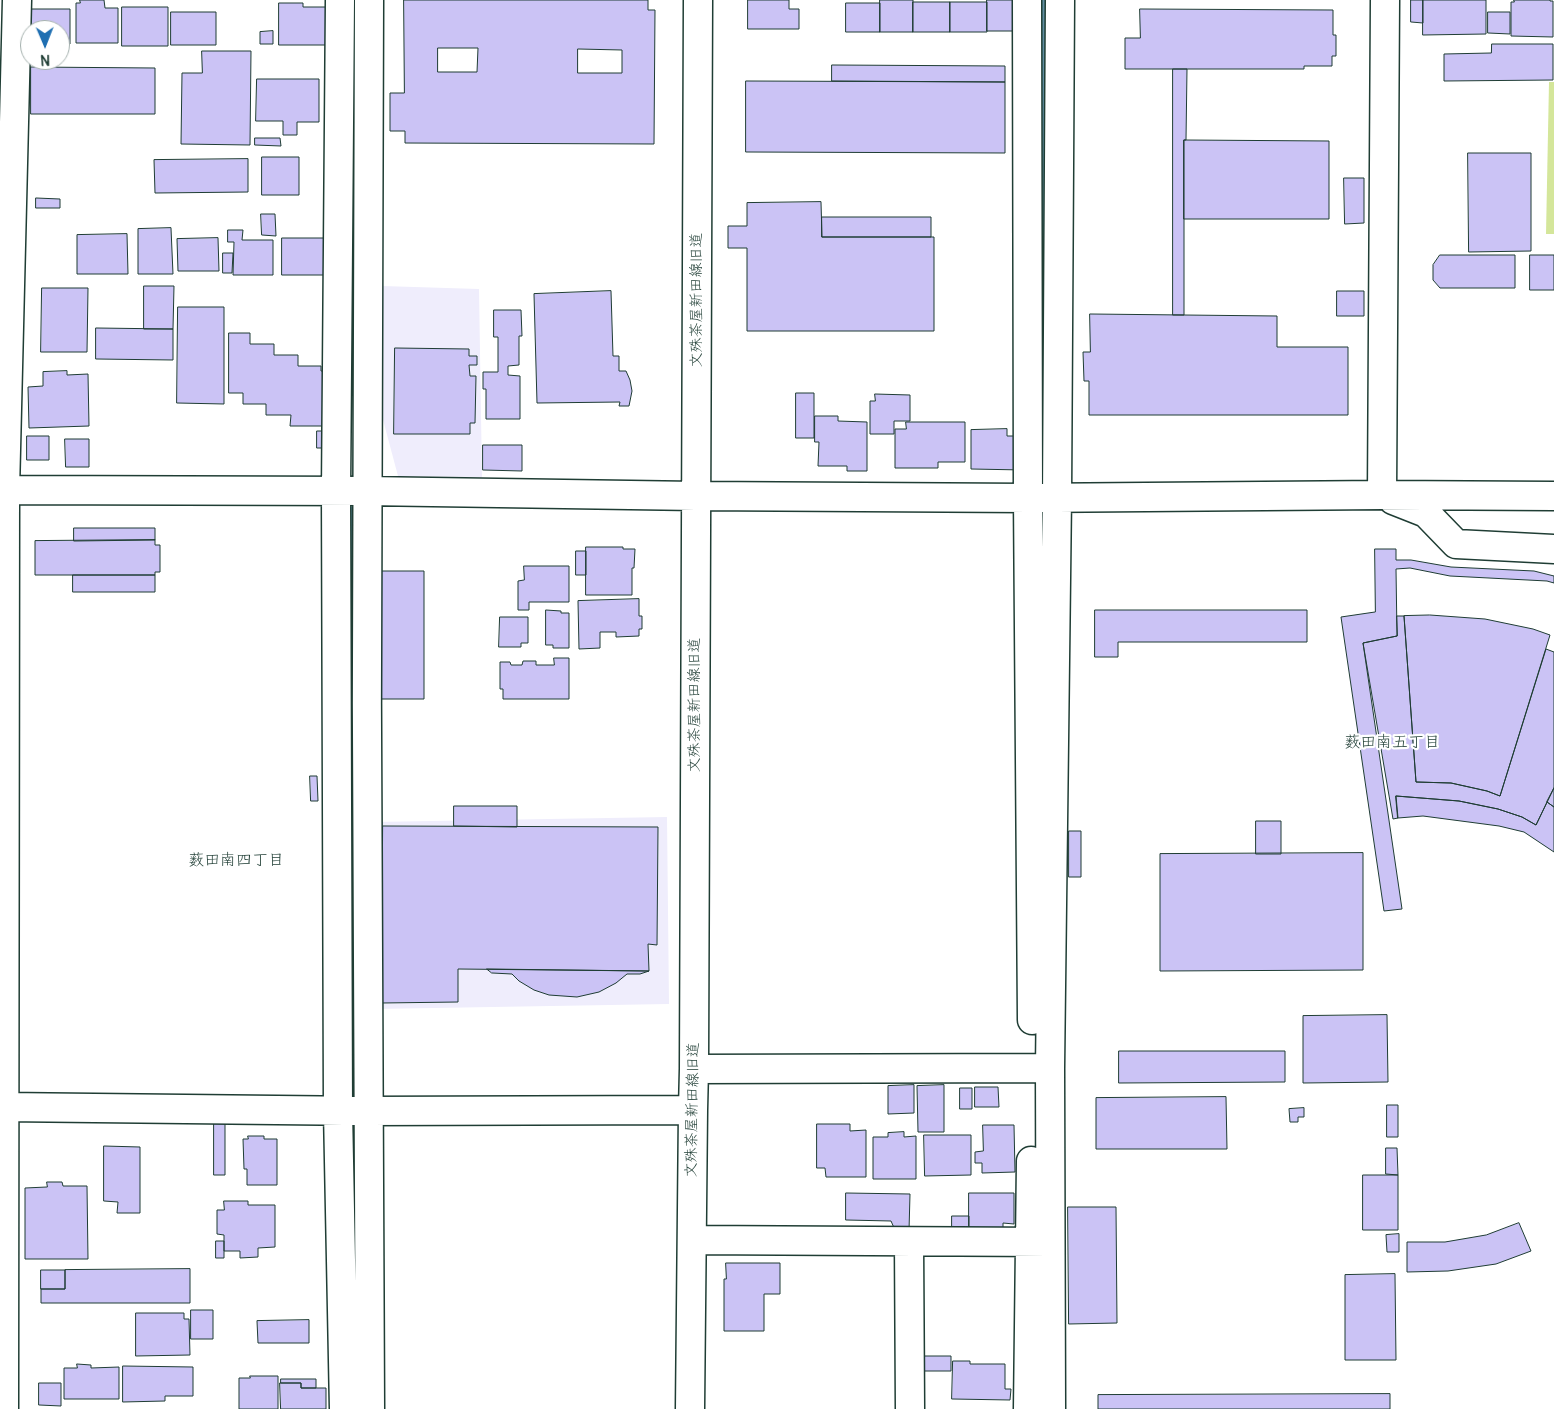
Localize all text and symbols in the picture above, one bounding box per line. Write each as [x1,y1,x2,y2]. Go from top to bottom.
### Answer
north arrow [20,20,70,70]
text: N [40,51,50,68]
street label: 文殊茶屋新田線旧道 [688,233,706,367]
street label: 文殊茶屋新田線旧道 [686,638,704,772]
district label: 薮田南五丁目 [1344,733,1440,753]
district label: 薮田南四丁目 [188,851,284,871]
street label: 文殊茶屋新田線旧道 [683,1042,703,1178]

